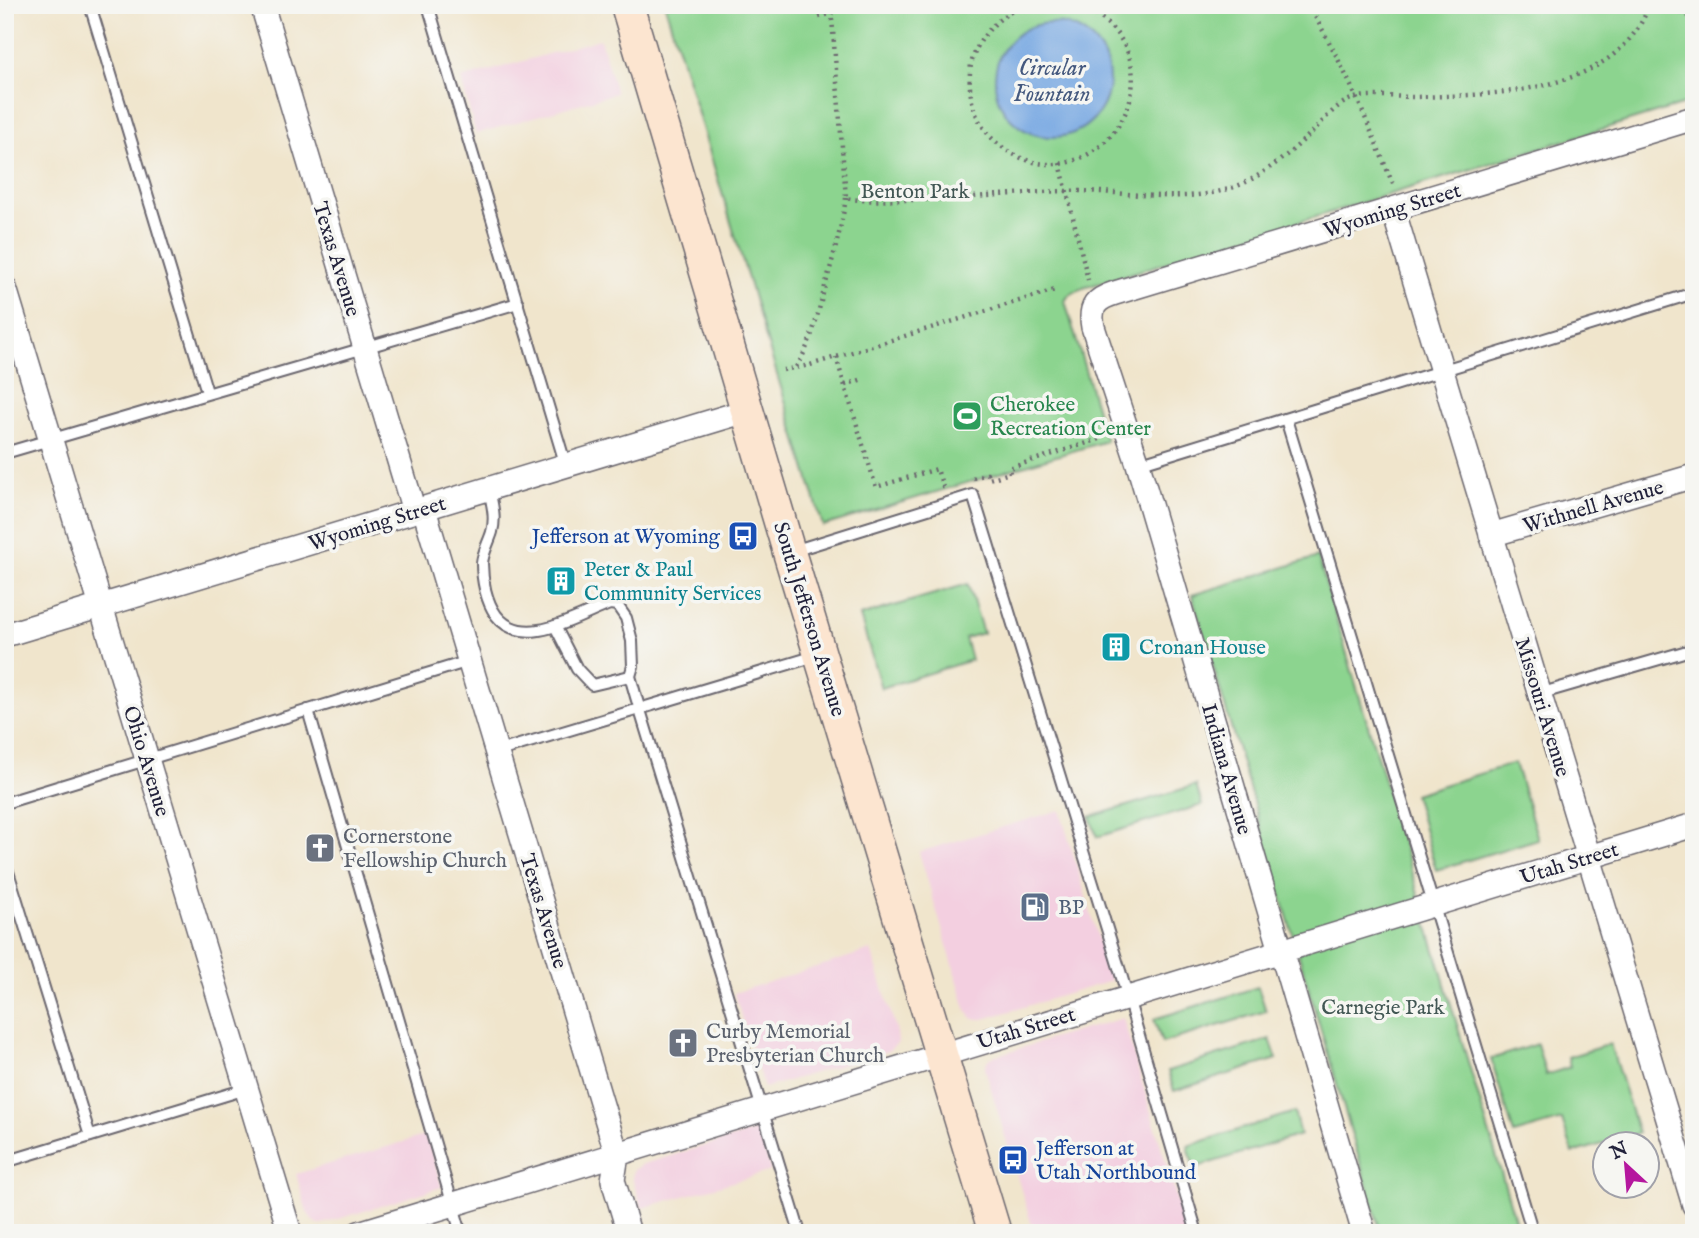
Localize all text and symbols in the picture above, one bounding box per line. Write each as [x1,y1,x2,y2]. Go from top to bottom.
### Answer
water label: Circular Fountain [1013,54,1091,109]
street label: Wyoming Street [1320,178,1464,245]
park label: Benton Park [861,179,970,206]
street label: Texas Avenue [305,199,366,320]
place label: Cherokee Recreation Center [990,392,1151,443]
sports icon: Cherokee Recreation Center [950,399,984,433]
street label: Withnell Avenue [1520,474,1667,540]
street label: Wyoming Street [305,491,449,558]
bus stop icon: Jefferson at Wyoming [726,519,760,553]
street label: South Jefferson Avenue [766,519,851,720]
place label: Jefferson at Wyoming [530,524,721,551]
place label: Peter & Paul Community Services [584,557,761,608]
building icon: Peter & Paul Community Services [544,564,578,598]
building icon: Cronan House [1099,630,1133,664]
street label: Missouri Avenue [1508,634,1576,781]
place label: Cronan House [1139,635,1266,662]
street label: Indiana Avenue [1194,701,1257,838]
street label: Ohio Avenue [116,703,175,820]
place label: Cornerstone Fellowship Church [343,824,507,875]
church icon: Cornerstone Fellowship Church [303,831,337,865]
street label: Utah Street [1517,837,1622,892]
street label: Texas Avenue [512,851,573,972]
fuel station icon: BP [1018,890,1052,924]
place label: BP [1058,895,1084,922]
park label: Carnegie Park [1321,995,1446,1022]
street label: Utah Street [974,1002,1079,1057]
place label: Curby Memorial Presbyterian Church [706,1019,884,1070]
church icon: Curby Memorial Presbyterian Church [666,1026,700,1060]
north arrow [1590,1130,1660,1200]
place label: Jefferson at Utah Northbound [1034,1136,1197,1187]
text: N [1606,1137,1633,1166]
bus stop icon: Jefferson at Utah Northbound [996,1143,1030,1177]

